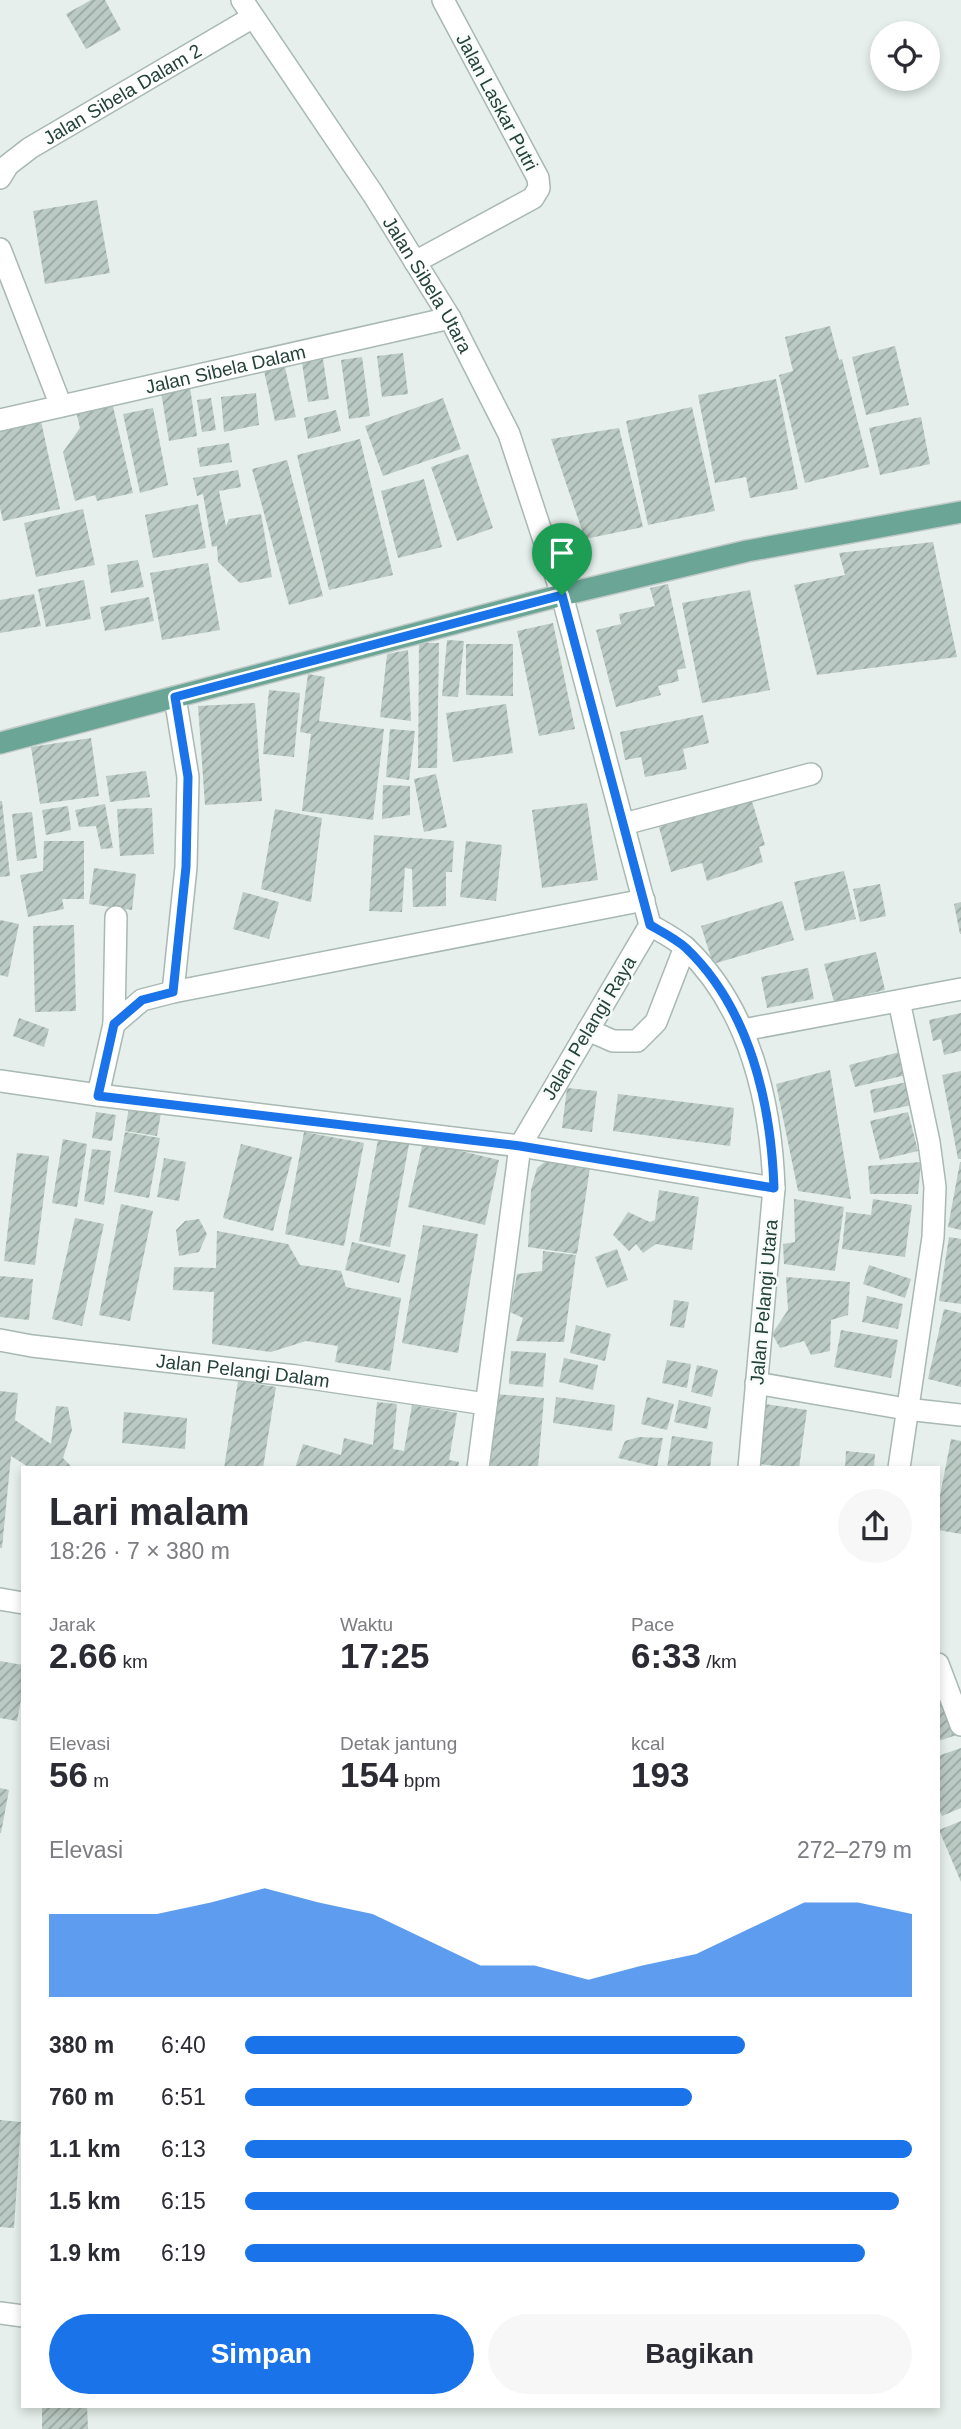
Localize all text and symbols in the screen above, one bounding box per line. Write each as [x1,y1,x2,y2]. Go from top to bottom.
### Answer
map controls [870,21,940,91]
button: locate [870,21,940,91]
street label: Jalan Laskar Putri [452,30,542,174]
street label: Jalan Sibela Dalam 2 [39,39,205,148]
street label: Jalan Sibela Utara [379,212,477,357]
street label: Jalan Sibela Dalam [143,341,308,397]
pin [532,523,592,595]
icon: arrive [543,534,581,572]
street label: Jalan Pelangi Raya [538,952,640,1104]
street label: Jalan Pelangi Utara [746,1218,782,1386]
street label: Jalan Pelangi Dalam [155,1350,331,1391]
button: share [838,1489,912,1563]
text: Lari malam [49,1491,250,1533]
text: 18:26 · 7 × 380 m [49,1538,230,1564]
text: Jarak [49,1614,95,1635]
text: Waktu [340,1614,393,1635]
text: Pace [631,1614,674,1635]
text: 2.66 [49,1636,117,1675]
text: 17:25 [340,1636,430,1675]
text: 6:33 [631,1636,701,1675]
text: km [117,1651,148,1672]
text: /km [701,1651,737,1672]
text: Elevasi [49,1733,110,1754]
text: Detak jantung [340,1733,457,1754]
text: kcal [631,1733,665,1754]
text: 56 [49,1755,88,1794]
text: 154 [340,1755,398,1794]
text: 193 [631,1755,689,1794]
text: m [88,1770,109,1791]
text: bpm [398,1770,441,1791]
text: Elevasi [49,1837,123,1863]
text: 272–279 m [797,1837,912,1863]
text: 380 m [49,2032,114,2058]
text: 6:40 [161,2032,206,2058]
text: 760 m [49,2084,114,2110]
text: 6:51 [161,2084,206,2110]
text: 1.1 km [49,2136,121,2162]
text: 6:13 [161,2136,206,2162]
text: 1.5 km [49,2188,121,2214]
text: 6:15 [161,2188,206,2214]
text: 1.9 km [49,2240,121,2266]
text: 6:19 [161,2240,206,2266]
button: Simpan [49,2314,474,2394]
button: Bagikan [488,2314,912,2394]

